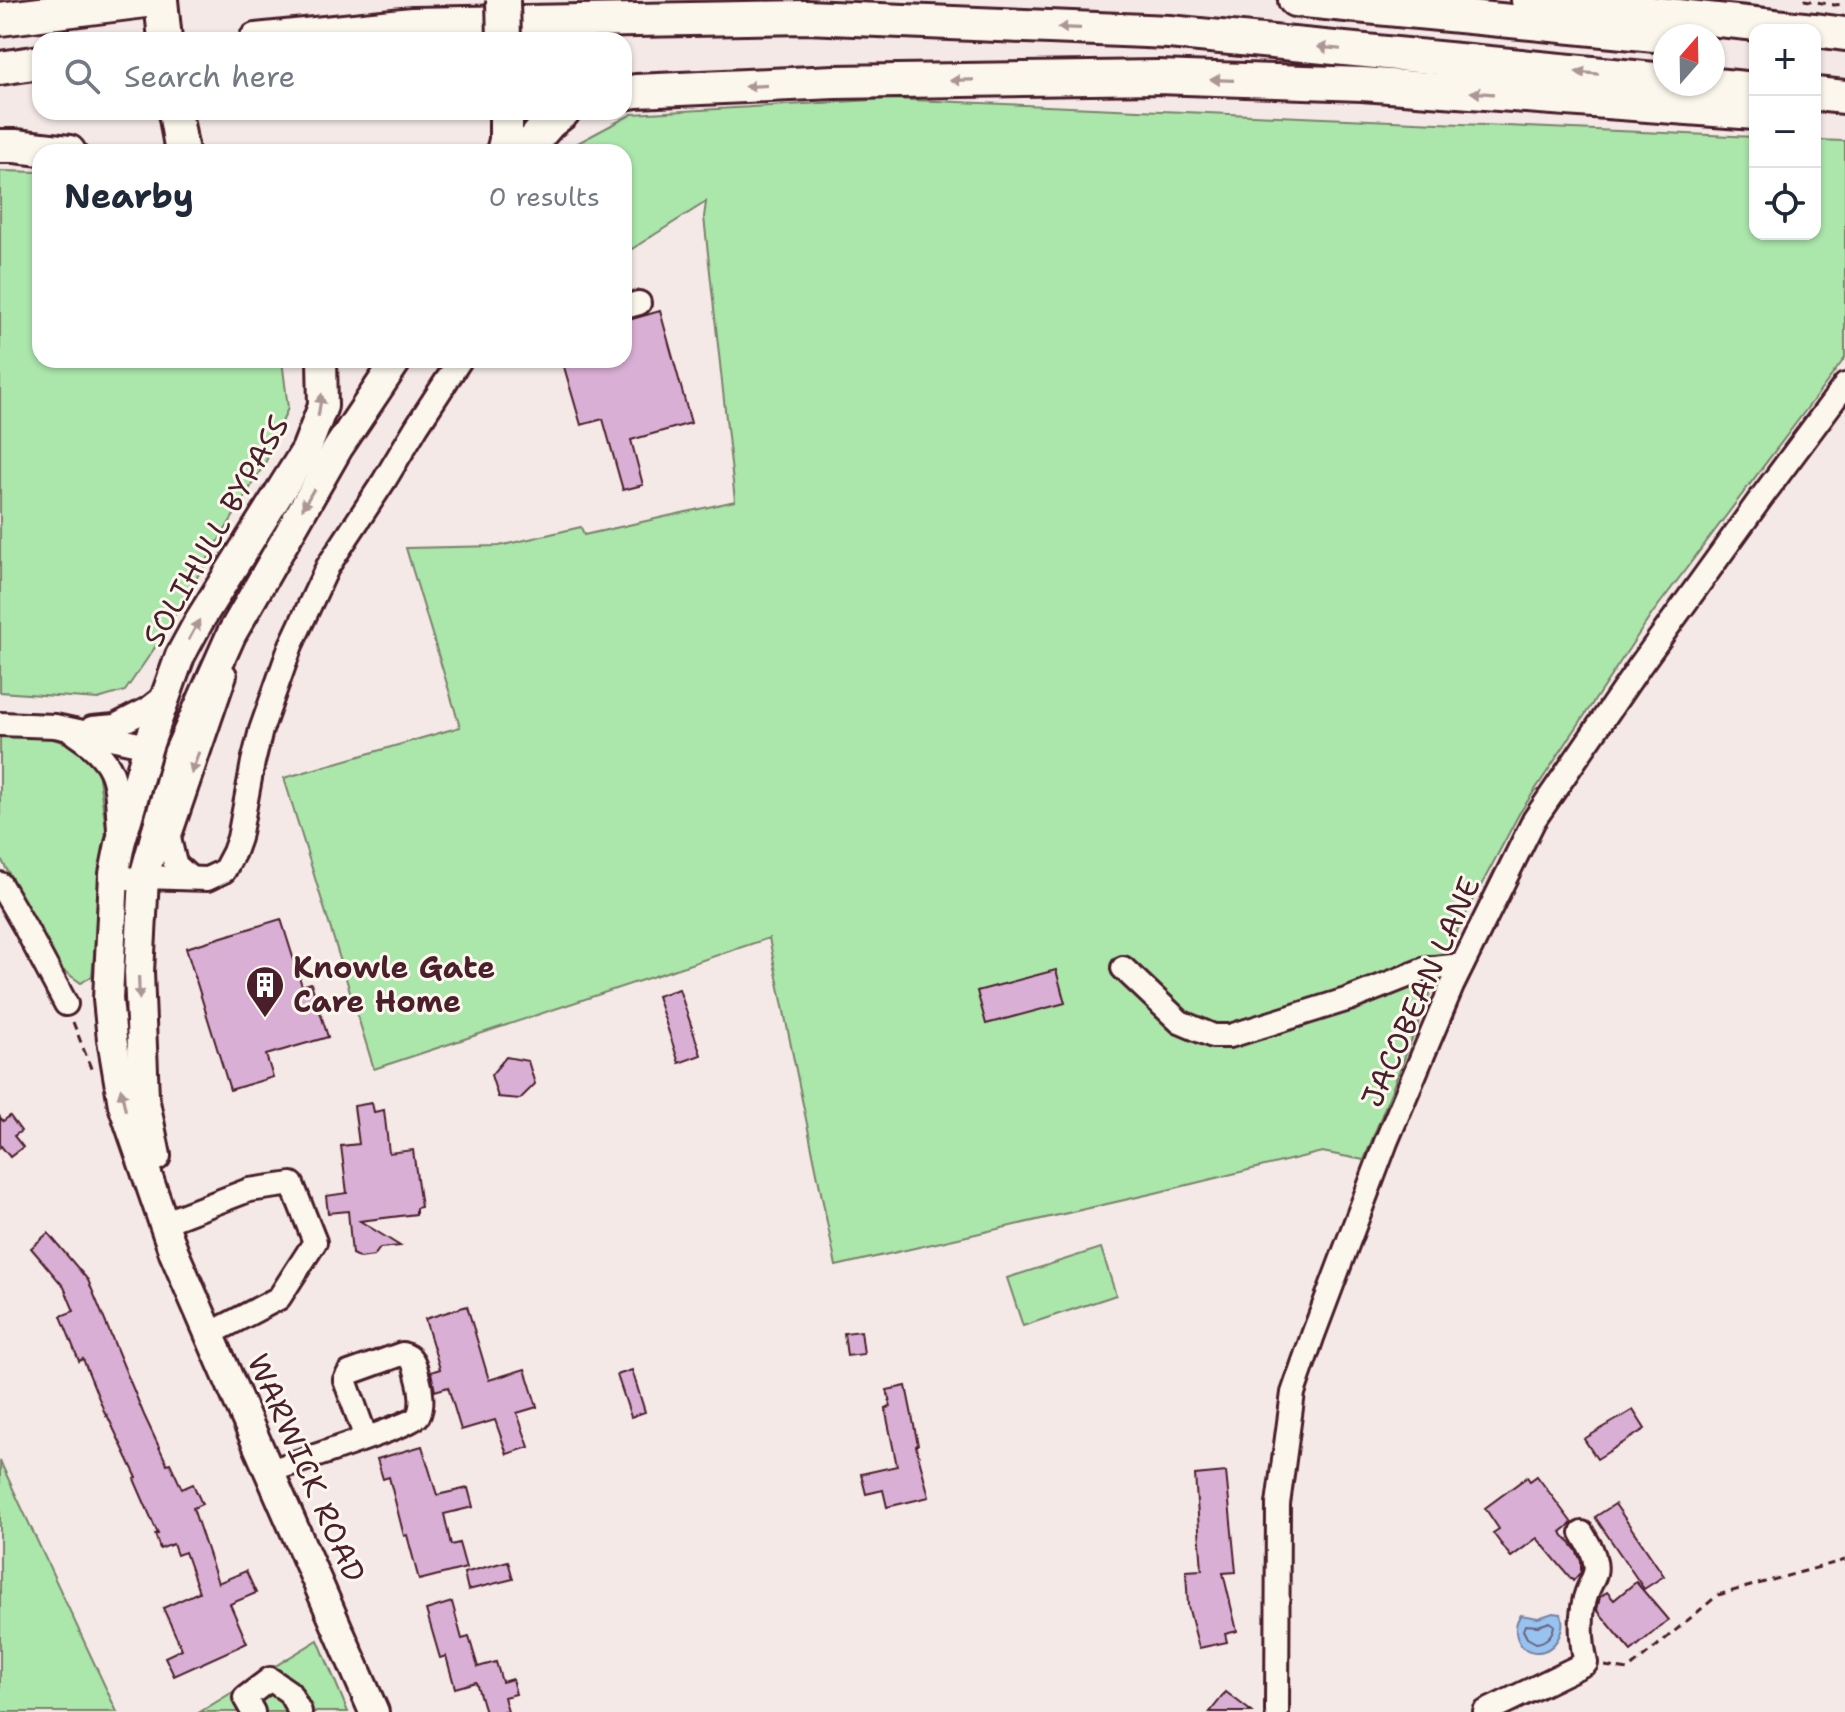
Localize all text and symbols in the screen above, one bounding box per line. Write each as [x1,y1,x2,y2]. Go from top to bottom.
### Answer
one-way arrow [1056,22,1081,35]
north arrow [1653,24,1725,96]
map controls [1749,24,1821,240]
button: + [1749,24,1821,96]
search box [32,32,632,120]
one-way arrow [1316,42,1341,55]
icon: search [60,54,104,98]
text: Search here [124,56,295,97]
one-way arrow [1574,67,1599,80]
one-way arrow [1209,73,1234,86]
one-way arrow [949,74,974,86]
one-way arrow [743,79,768,92]
one-way arrow [1469,86,1494,99]
button: − [1749,96,1821,168]
button: locate [1749,168,1821,240]
text: Nearby [64,173,194,219]
text: 0 results [488,179,600,214]
one-way arrow [315,392,327,417]
street label: SOLIHULL BYPASS [133,408,298,654]
one-way arrow [301,488,315,511]
one-way arrow [187,619,201,641]
one-way arrow [189,751,201,775]
street label: JACOBEAN LANE [1351,870,1490,1114]
place label: Knowle Gate Care Home [293,947,495,1022]
building icon: Knowle Gate Care Home [244,964,286,1019]
one-way arrow [133,976,146,1002]
one-way arrow [116,1087,129,1112]
street label: WARWICK ROAD [238,1347,375,1589]

